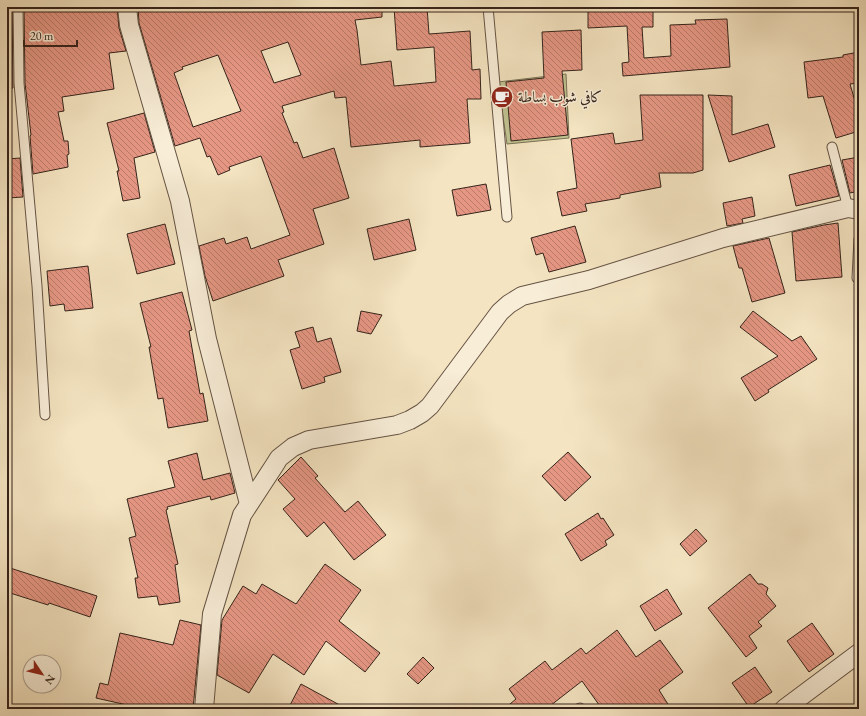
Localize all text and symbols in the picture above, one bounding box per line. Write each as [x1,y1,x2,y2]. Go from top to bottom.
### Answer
scale bar [24,22,77,48]
text: 20 m [30,28,54,44]
cafe icon: كافي شوب بساطة [489,84,515,110]
place label: كافي شوب بساطة [518,87,602,109]
north arrow [22,654,62,694]
text: N [42,672,58,687]

